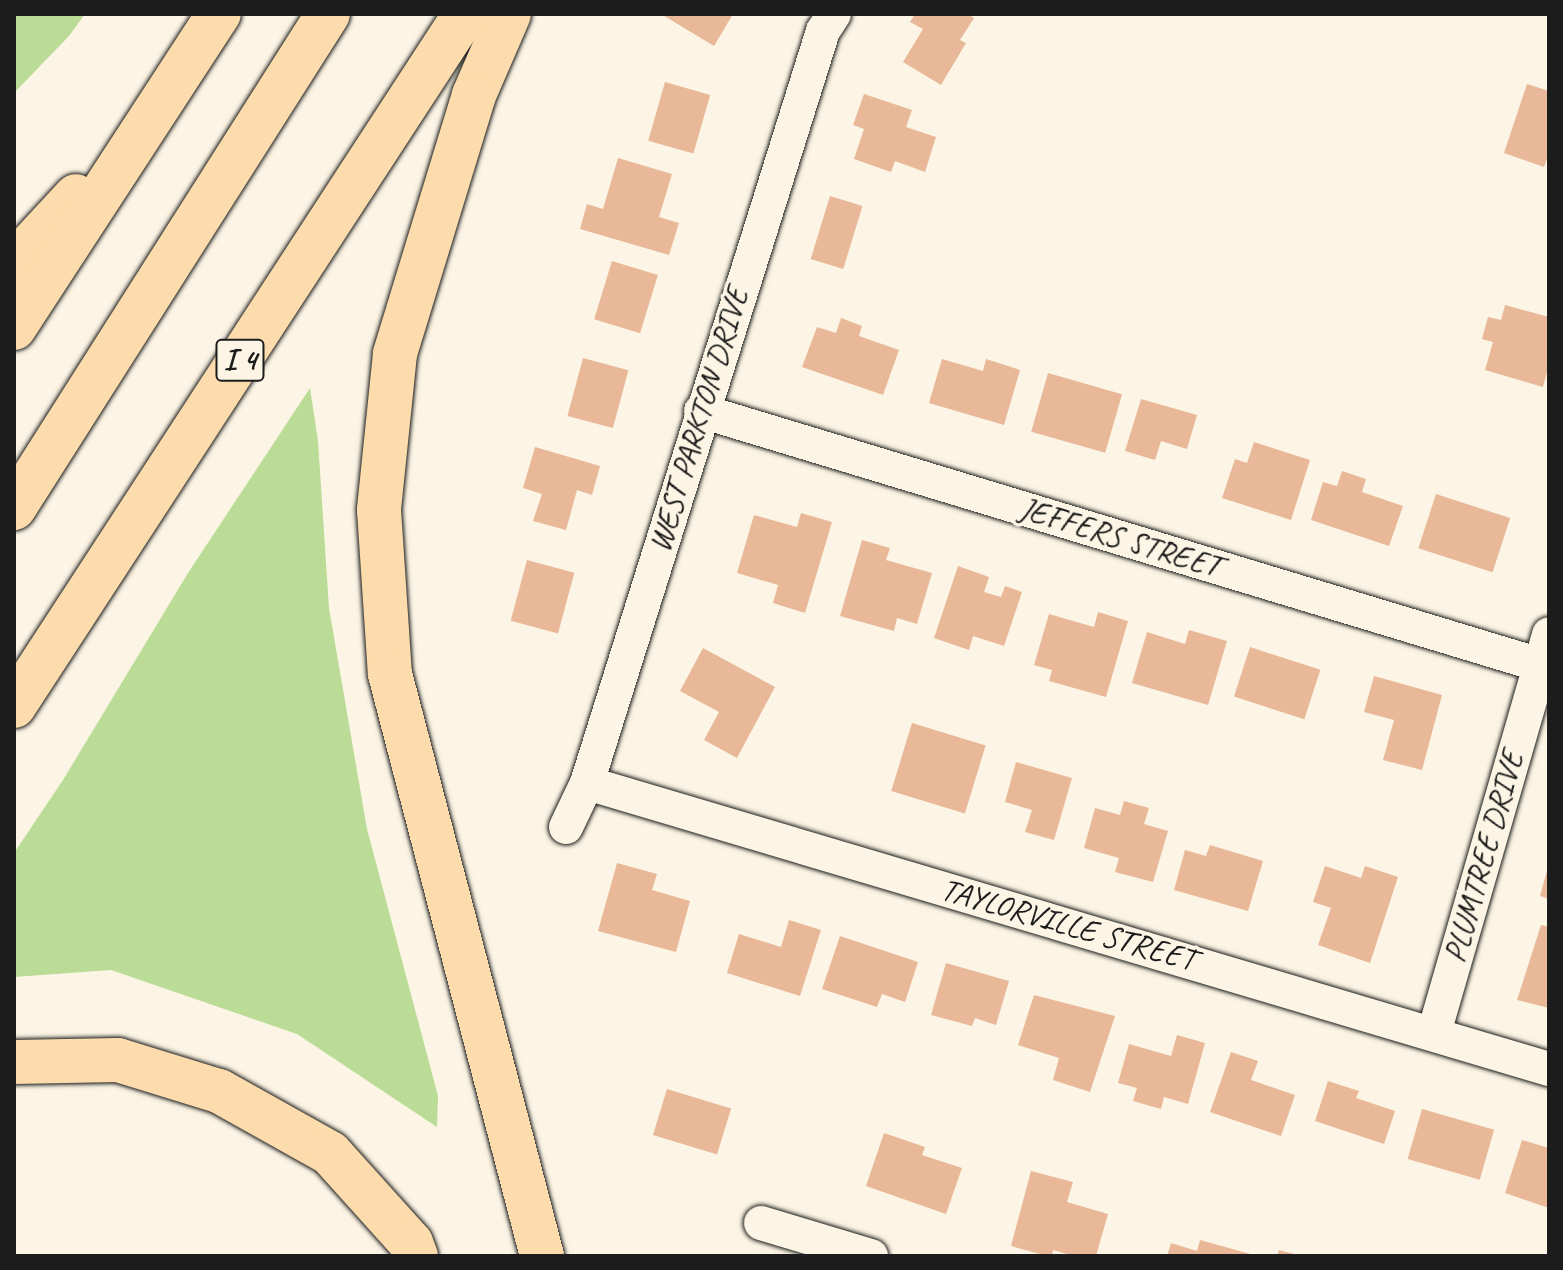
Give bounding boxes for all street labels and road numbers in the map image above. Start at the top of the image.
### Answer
street label: WEST PARKTON DRIVE [641,284,757,556]
road number: I 4 [214,334,266,386]
street label: JEFFERS STREET [1015,489,1225,587]
street label: PLUMTREE DRIVE [1436,747,1532,967]
street label: TAYLORVILLE STREET [937,870,1199,980]

